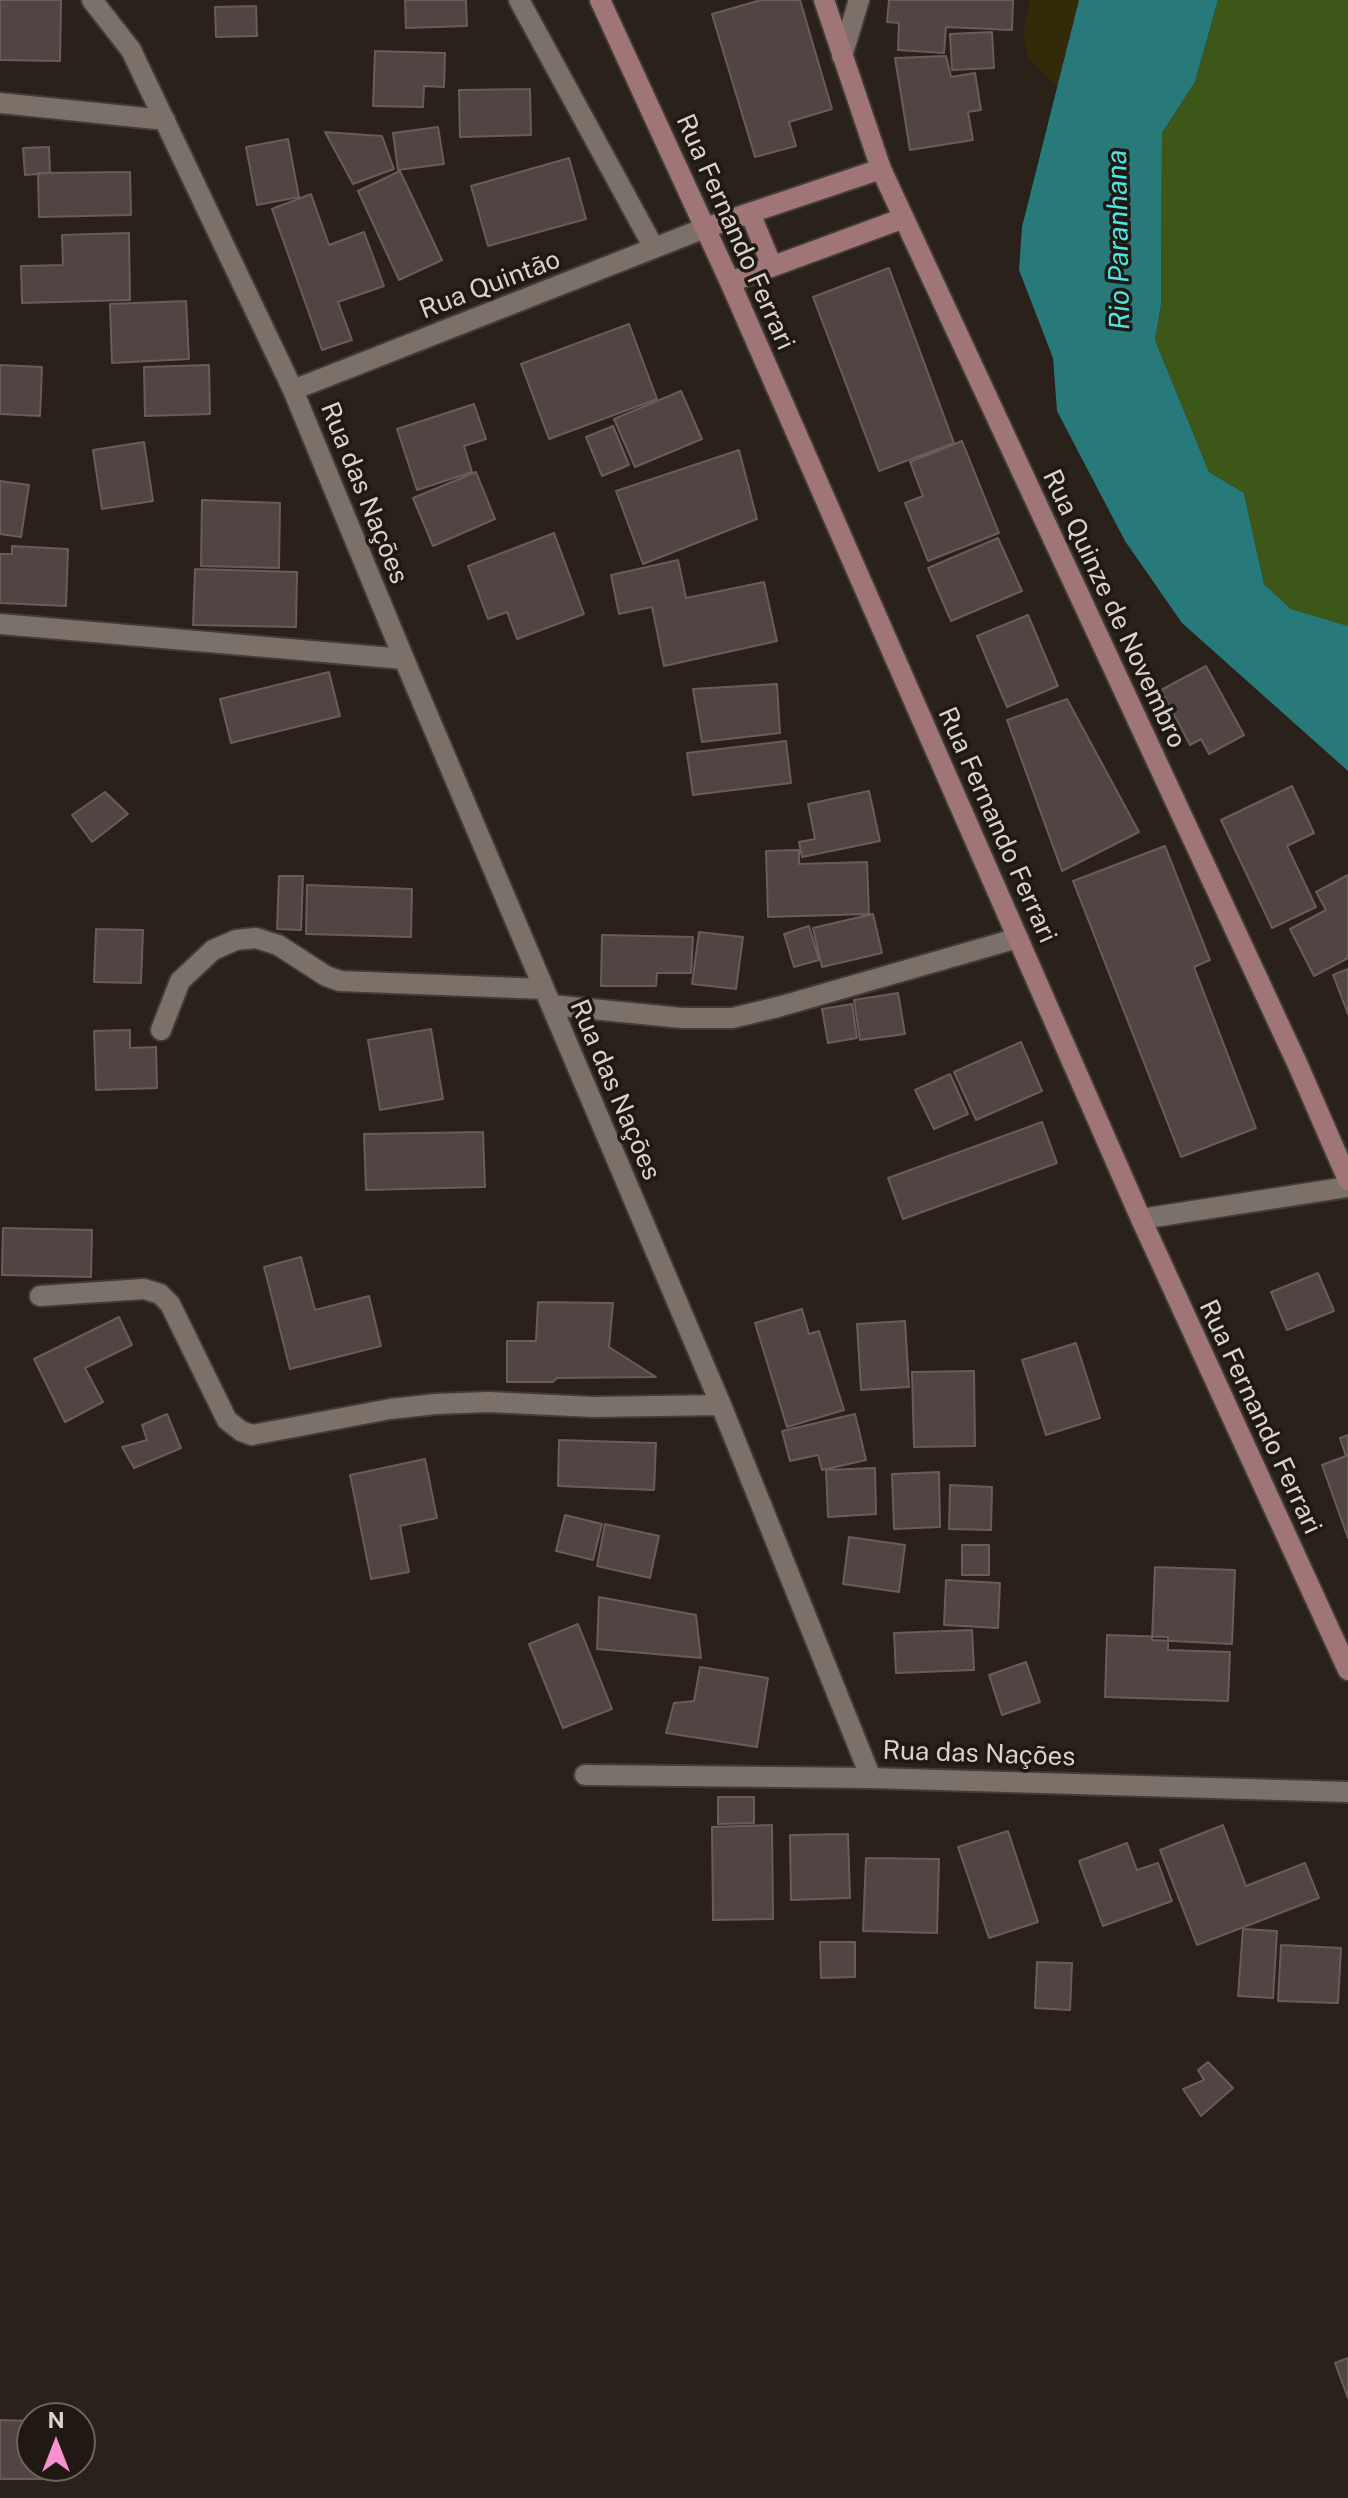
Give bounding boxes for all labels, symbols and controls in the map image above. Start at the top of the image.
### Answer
street label: Rua Fernando Ferrari [669,109,801,355]
water label: Rio Paranhana [1101,149,1137,331]
street label: Rua Quintão [415,244,565,326]
street label: Rua das Nações [313,398,415,588]
street label: Rua Quinze de Novembro [1036,465,1192,753]
street label: Rua Fernando Ferrari [931,702,1063,948]
street label: Rua das Nações [563,995,667,1185]
street label: Rua Fernando Ferrari [1192,1295,1328,1539]
street label: Rua das Nações [882,1735,1076,1773]
north arrow [16,2402,96,2482]
text: N [47,2407,65,2433]

